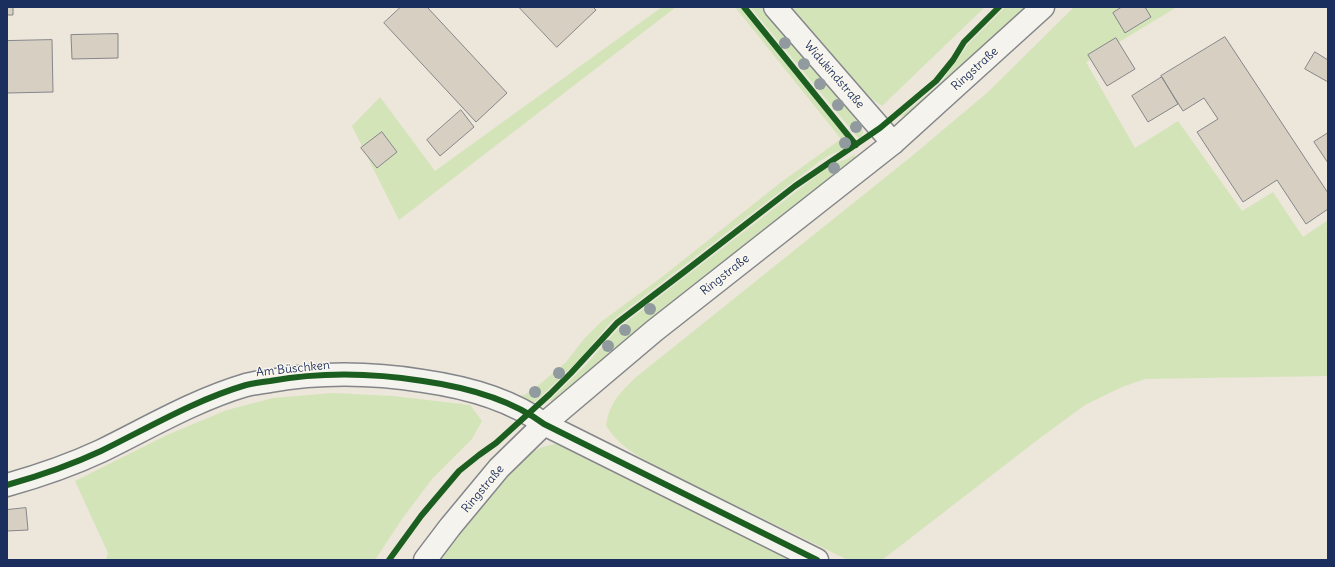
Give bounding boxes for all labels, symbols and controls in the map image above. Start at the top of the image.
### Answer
street label: Widukindstraße [801,38,867,112]
street label: Ringstraße [949,44,1001,94]
street label: Ringstraße [698,251,752,299]
street label: Am Büschken [256,358,330,380]
street label: Ringstraße [459,462,507,516]

